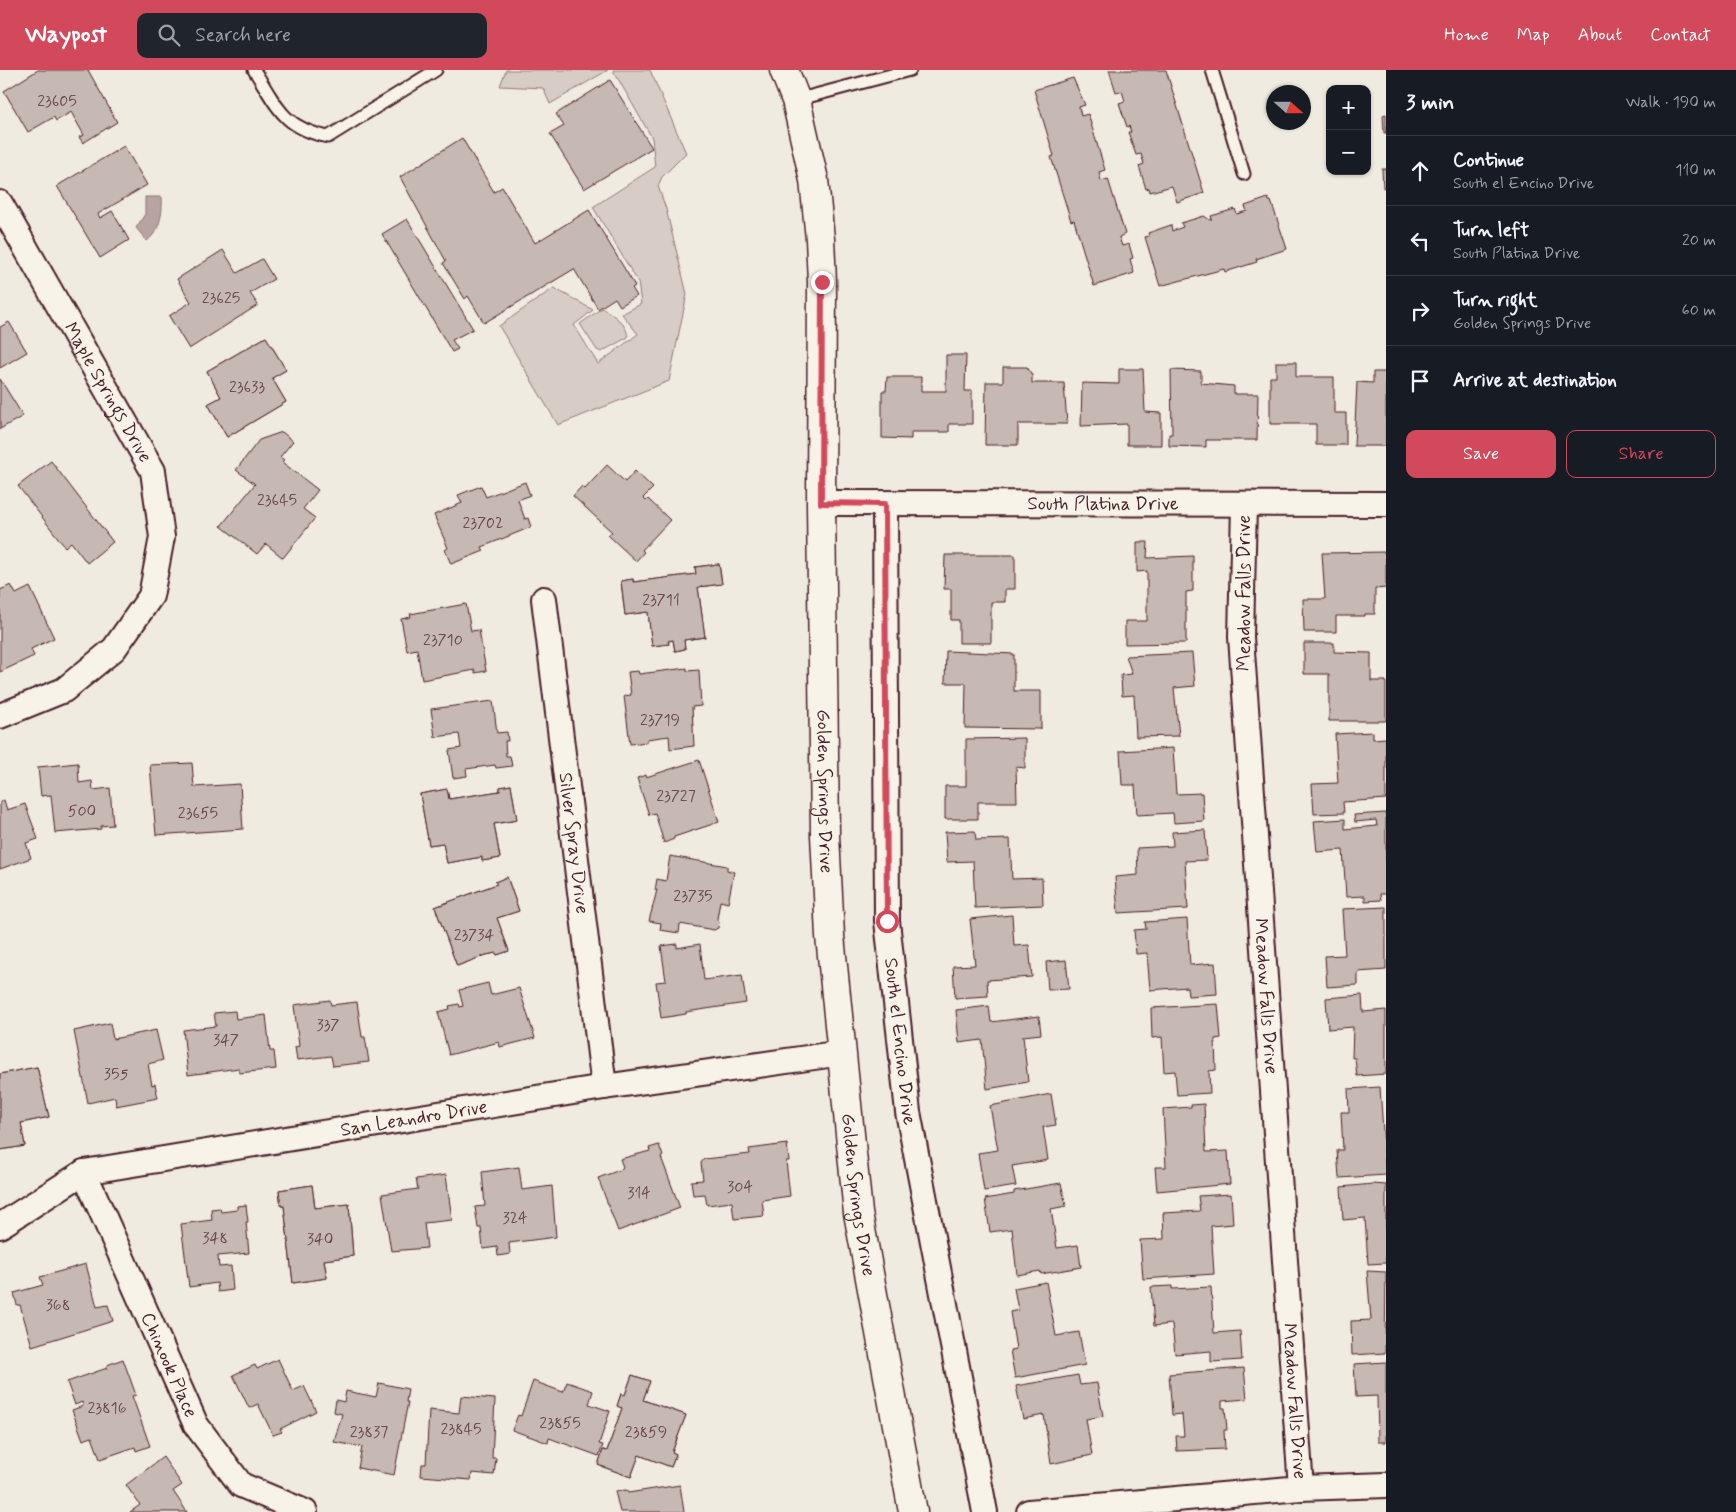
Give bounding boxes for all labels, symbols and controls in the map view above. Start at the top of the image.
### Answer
search box [137,13,487,58]
text: Waypost [25,20,107,51]
icon: search [155,21,183,49]
text: Search here [195,23,291,48]
text: Home [1444,23,1489,47]
text: Map [1517,23,1550,47]
text: About [1578,23,1622,47]
text: Contact [1650,23,1711,47]
north arrow [1266,85,1311,130]
map controls [1326,85,1371,175]
button: + [1326,85,1371,130]
text: 3 min [1406,89,1454,117]
house number: 23605 [37,91,77,112]
text: Walk · 190 m [1626,92,1716,113]
button: − [1326,130,1371,175]
text: Continue [1453,148,1524,173]
icon: ahead [1406,157,1434,185]
text: 110 m [1675,160,1716,181]
text: South el Encino Drive [1453,173,1594,194]
text: Turn left [1453,218,1529,243]
icon: left [1406,227,1434,255]
text: 20 m [1682,230,1716,251]
text: South Platina Drive [1453,243,1580,264]
route end [811,271,834,294]
house number: 23625 [202,288,240,309]
text: Turn right [1453,288,1537,313]
icon: right [1406,297,1434,325]
text: 60 m [1682,300,1716,321]
text: Golden Springs Drive [1453,313,1591,334]
street label: Maple Springs Drive [58,318,158,467]
icon: arrive [1406,367,1434,395]
text: Arrive at destination [1453,368,1617,393]
house number: 23633 [229,377,265,398]
button: Save [1406,430,1556,478]
button: Share [1566,430,1716,478]
house number: 23645 [257,490,297,511]
street label: South Platina Drive [1027,491,1179,516]
house number: 23702 [463,513,503,534]
street label: Meadow Falls Drive [1232,515,1257,671]
house number: 23711 [642,590,680,611]
house number: 23710 [423,630,463,651]
street label: Golden Springs Drive [810,709,839,874]
house number: 23719 [640,710,680,731]
street label: Silver Spray Drive [553,771,595,915]
house number: 23727 [656,786,696,807]
house number: 500 [68,801,96,822]
house number: 23655 [178,803,218,824]
house number: 23735 [673,886,713,907]
route start [876,910,899,933]
street label: Meadow Falls Drive [1248,917,1284,1075]
house number: 23734 [454,925,495,946]
street label: South el Encino Drive [879,956,923,1127]
house number: 337 [317,1015,340,1036]
house number: 347 [213,1030,239,1051]
house number: 355 [104,1064,128,1085]
street label: San Leandro Drive [338,1094,489,1142]
street label: Golden Springs Drive [835,1112,882,1278]
house number: 304 [727,1177,753,1198]
house number: 314 [627,1183,651,1204]
house number: 324 [502,1208,528,1229]
house number: 348 [202,1228,228,1249]
house number: 340 [307,1229,333,1250]
house number: 368 [46,1295,70,1316]
street label: Chinook Place [135,1308,204,1422]
street label: Meadow Falls Drive [1277,1322,1313,1480]
house number: 23816 [87,1398,127,1419]
house number: 23855 [539,1413,581,1434]
house number: 23845 [440,1419,482,1440]
house number: 23837 [350,1422,388,1443]
house number: 23859 [625,1422,667,1443]

